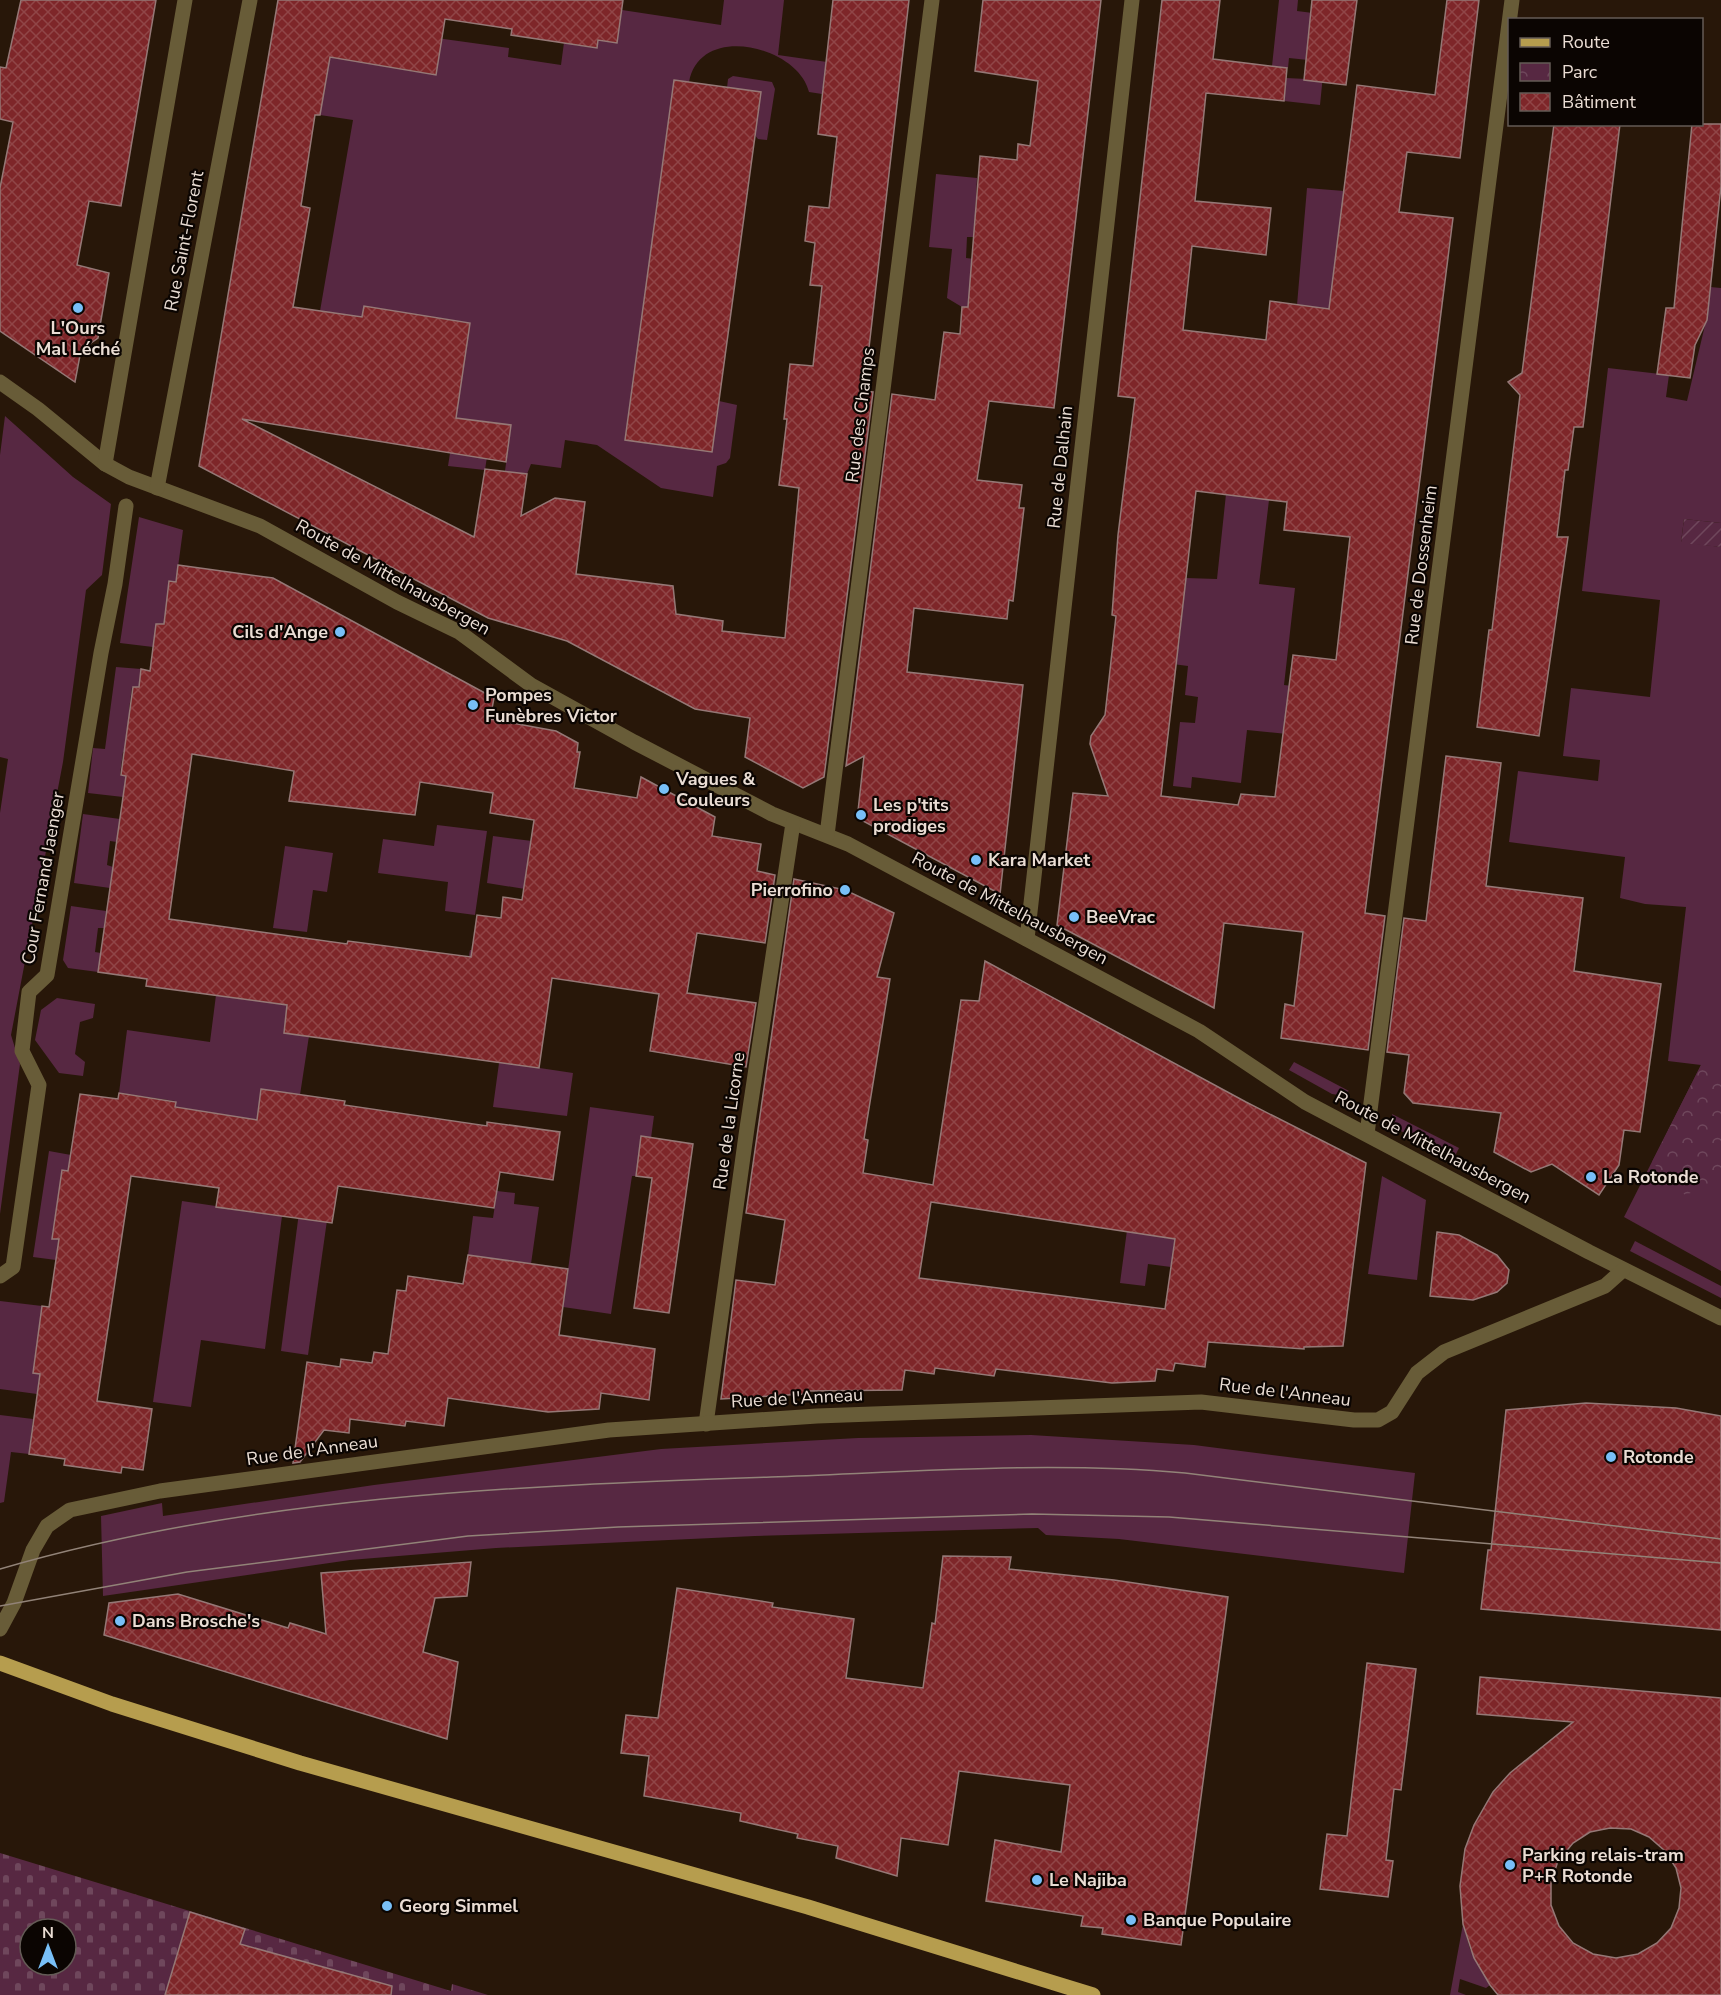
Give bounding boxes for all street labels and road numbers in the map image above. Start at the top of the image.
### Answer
street label: Rue Saint-Florent [159,168,210,313]
street label: Rue des Champs [840,346,880,484]
street label: Rue de Dalhain [1042,404,1078,530]
street label: Rue de Dossenheim [1399,484,1443,646]
street label: Route de Mittelhausbergen [291,513,495,641]
street label: Cour Fernand Jaenger [16,789,70,966]
street label: Route de Mittelhausbergen [908,846,1112,970]
street label: Rue de la Licorne [707,1051,751,1191]
street label: Route de Mittelhausbergen [1331,1085,1535,1209]
street label: Rue de l'Anneau [1218,1372,1352,1412]
street label: Rue de l'Anneau [730,1383,864,1413]
street label: Rue de l'Anneau [245,1429,379,1471]

